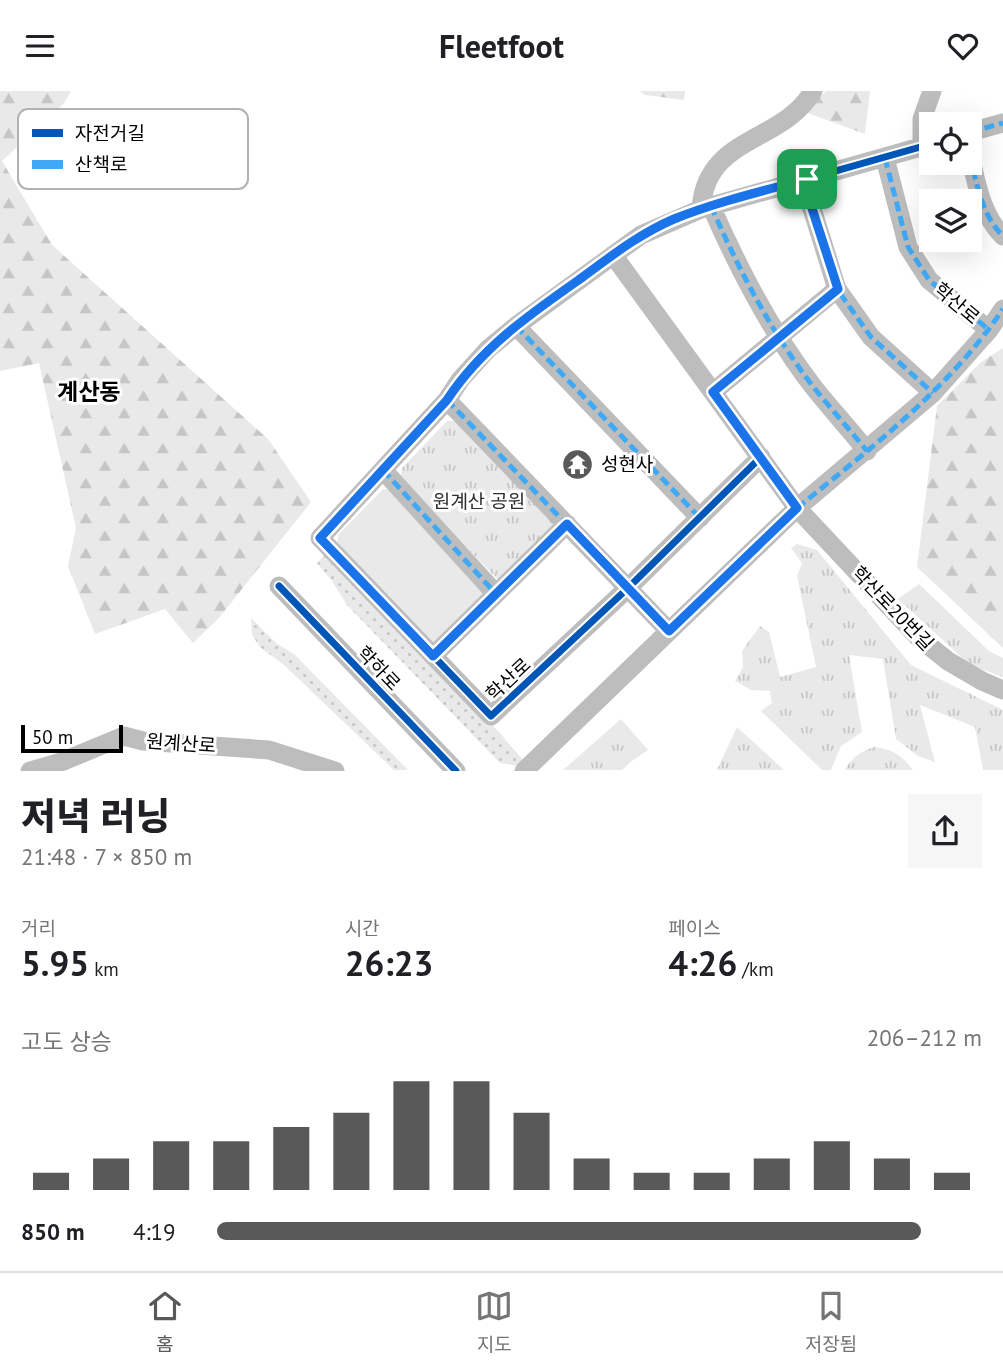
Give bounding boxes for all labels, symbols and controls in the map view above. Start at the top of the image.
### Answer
text: Fleetfoot [439,25,564,67]
icon: menu [21,27,59,65]
icon: heart [944,27,982,65]
legend [18,109,248,189]
map controls [919,112,982,252]
button: locate [919,112,982,175]
text: 자전거길 [75,121,145,145]
pin [777,149,837,209]
text: 산책로 [75,152,127,176]
icon: arrive [788,160,826,198]
button: layers [919,189,982,252]
street label: 학산로 [929,277,985,329]
district label: 계산동 [57,377,121,406]
temple icon: 성현사 [561,447,595,481]
place label: 성현사 [601,452,653,476]
park label: 원계산 공원 [433,489,525,513]
street label: 학산로20번길 [847,561,939,655]
street label: 학하로 [352,641,406,695]
street label: 학산로 [481,652,535,706]
scale bar [21,722,122,753]
text: 50 m [32,725,73,749]
street label: 원계산로 [145,729,217,757]
text: 저녁 러닝 [21,791,170,840]
button: share [908,794,982,868]
text: 21:48 · 7 × 850 m [21,842,192,871]
text: 거리 [21,916,56,940]
text: 시간 [345,916,380,940]
text: 페이스 [668,916,721,940]
text: 5.95 [21,940,89,986]
text: 26:23 [345,940,433,986]
text: 4:26 [668,940,737,986]
text: km [89,957,119,981]
text: /km [737,957,774,981]
text: 206–212 m [867,1023,982,1052]
text: 고도 상승 [21,1027,112,1056]
text: 850 m [21,1217,84,1246]
text: 4:19 [133,1217,176,1246]
tab: 홈 [146,1287,184,1356]
tab: 지도 [475,1287,513,1356]
tab: 저장됨 [805,1287,857,1356]

